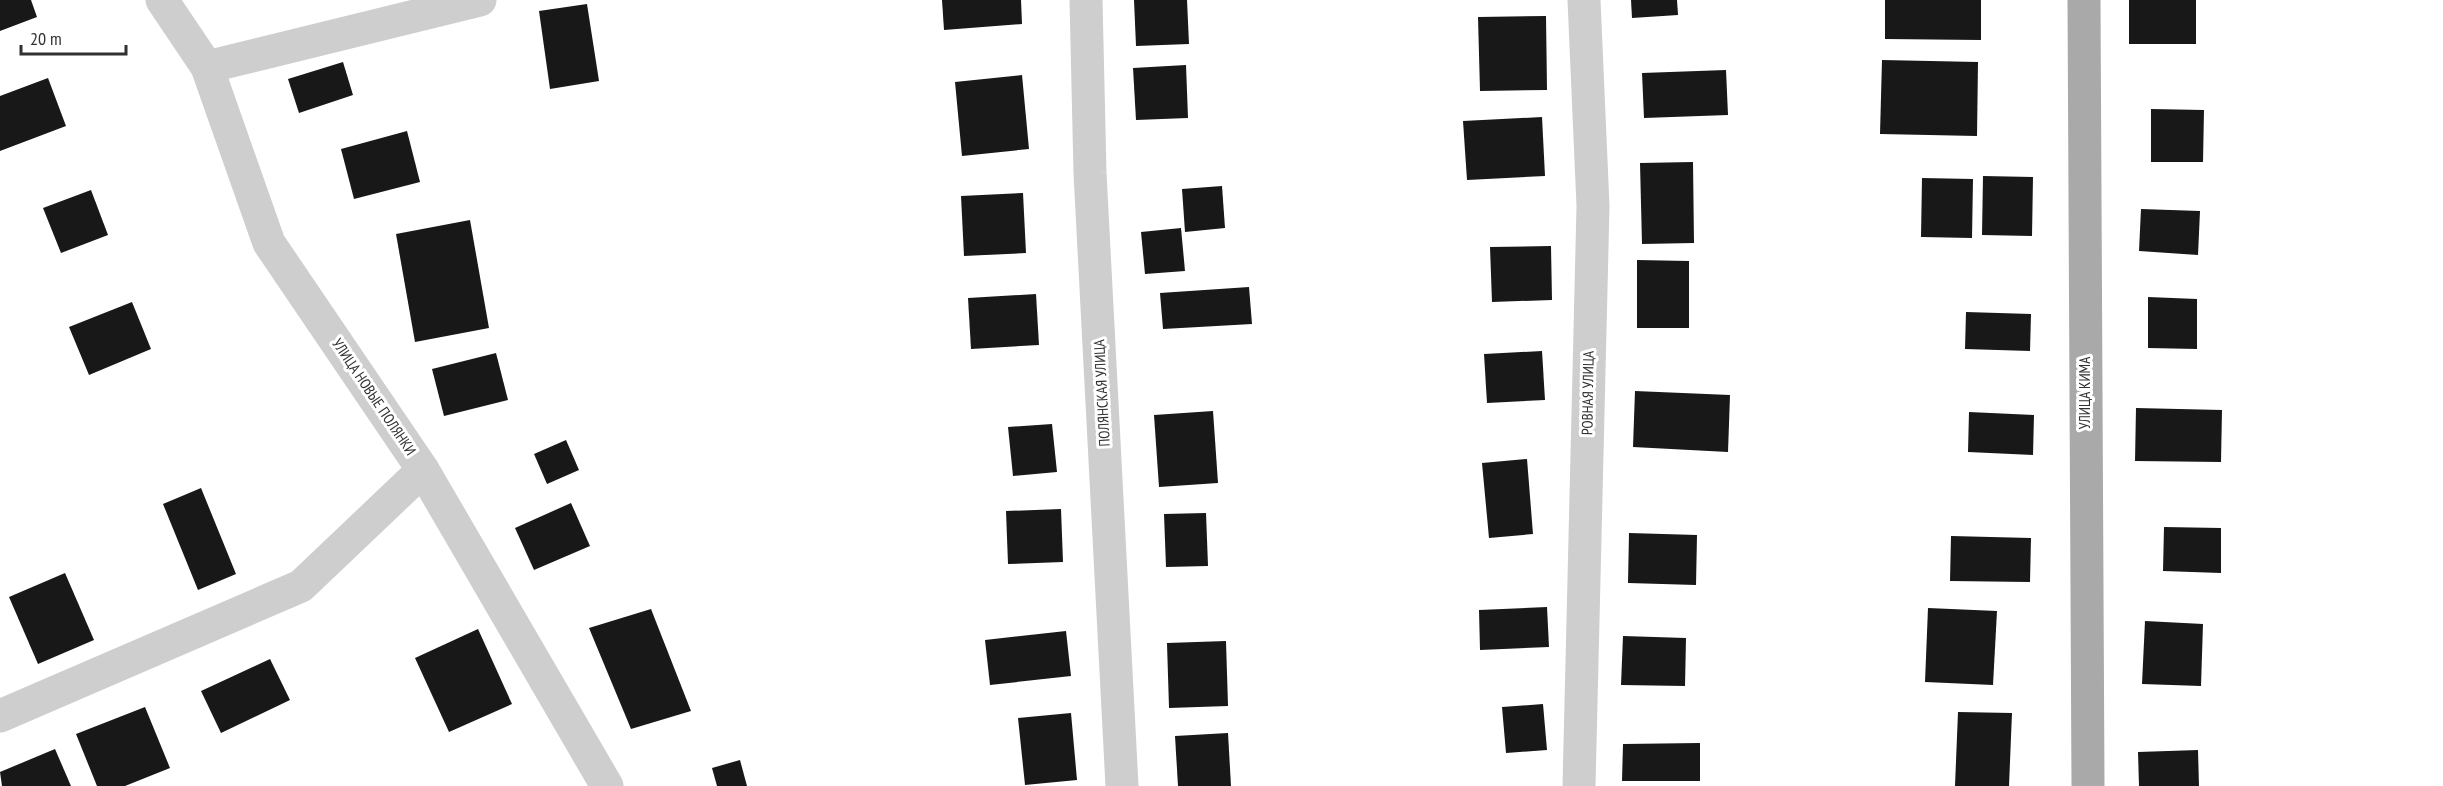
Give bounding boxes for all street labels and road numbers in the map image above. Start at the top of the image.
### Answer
street label: УЛИЦА НОВЫЕ ПОЛЯНКИ [328,335,421,459]
street label: ПОЛЯНСКАЯ УЛИЦА [1089,338,1114,447]
street label: РОВНАЯ УЛИЦА [1577,350,1598,435]
street label: УЛИЦА КИМА [2075,356,2094,429]

